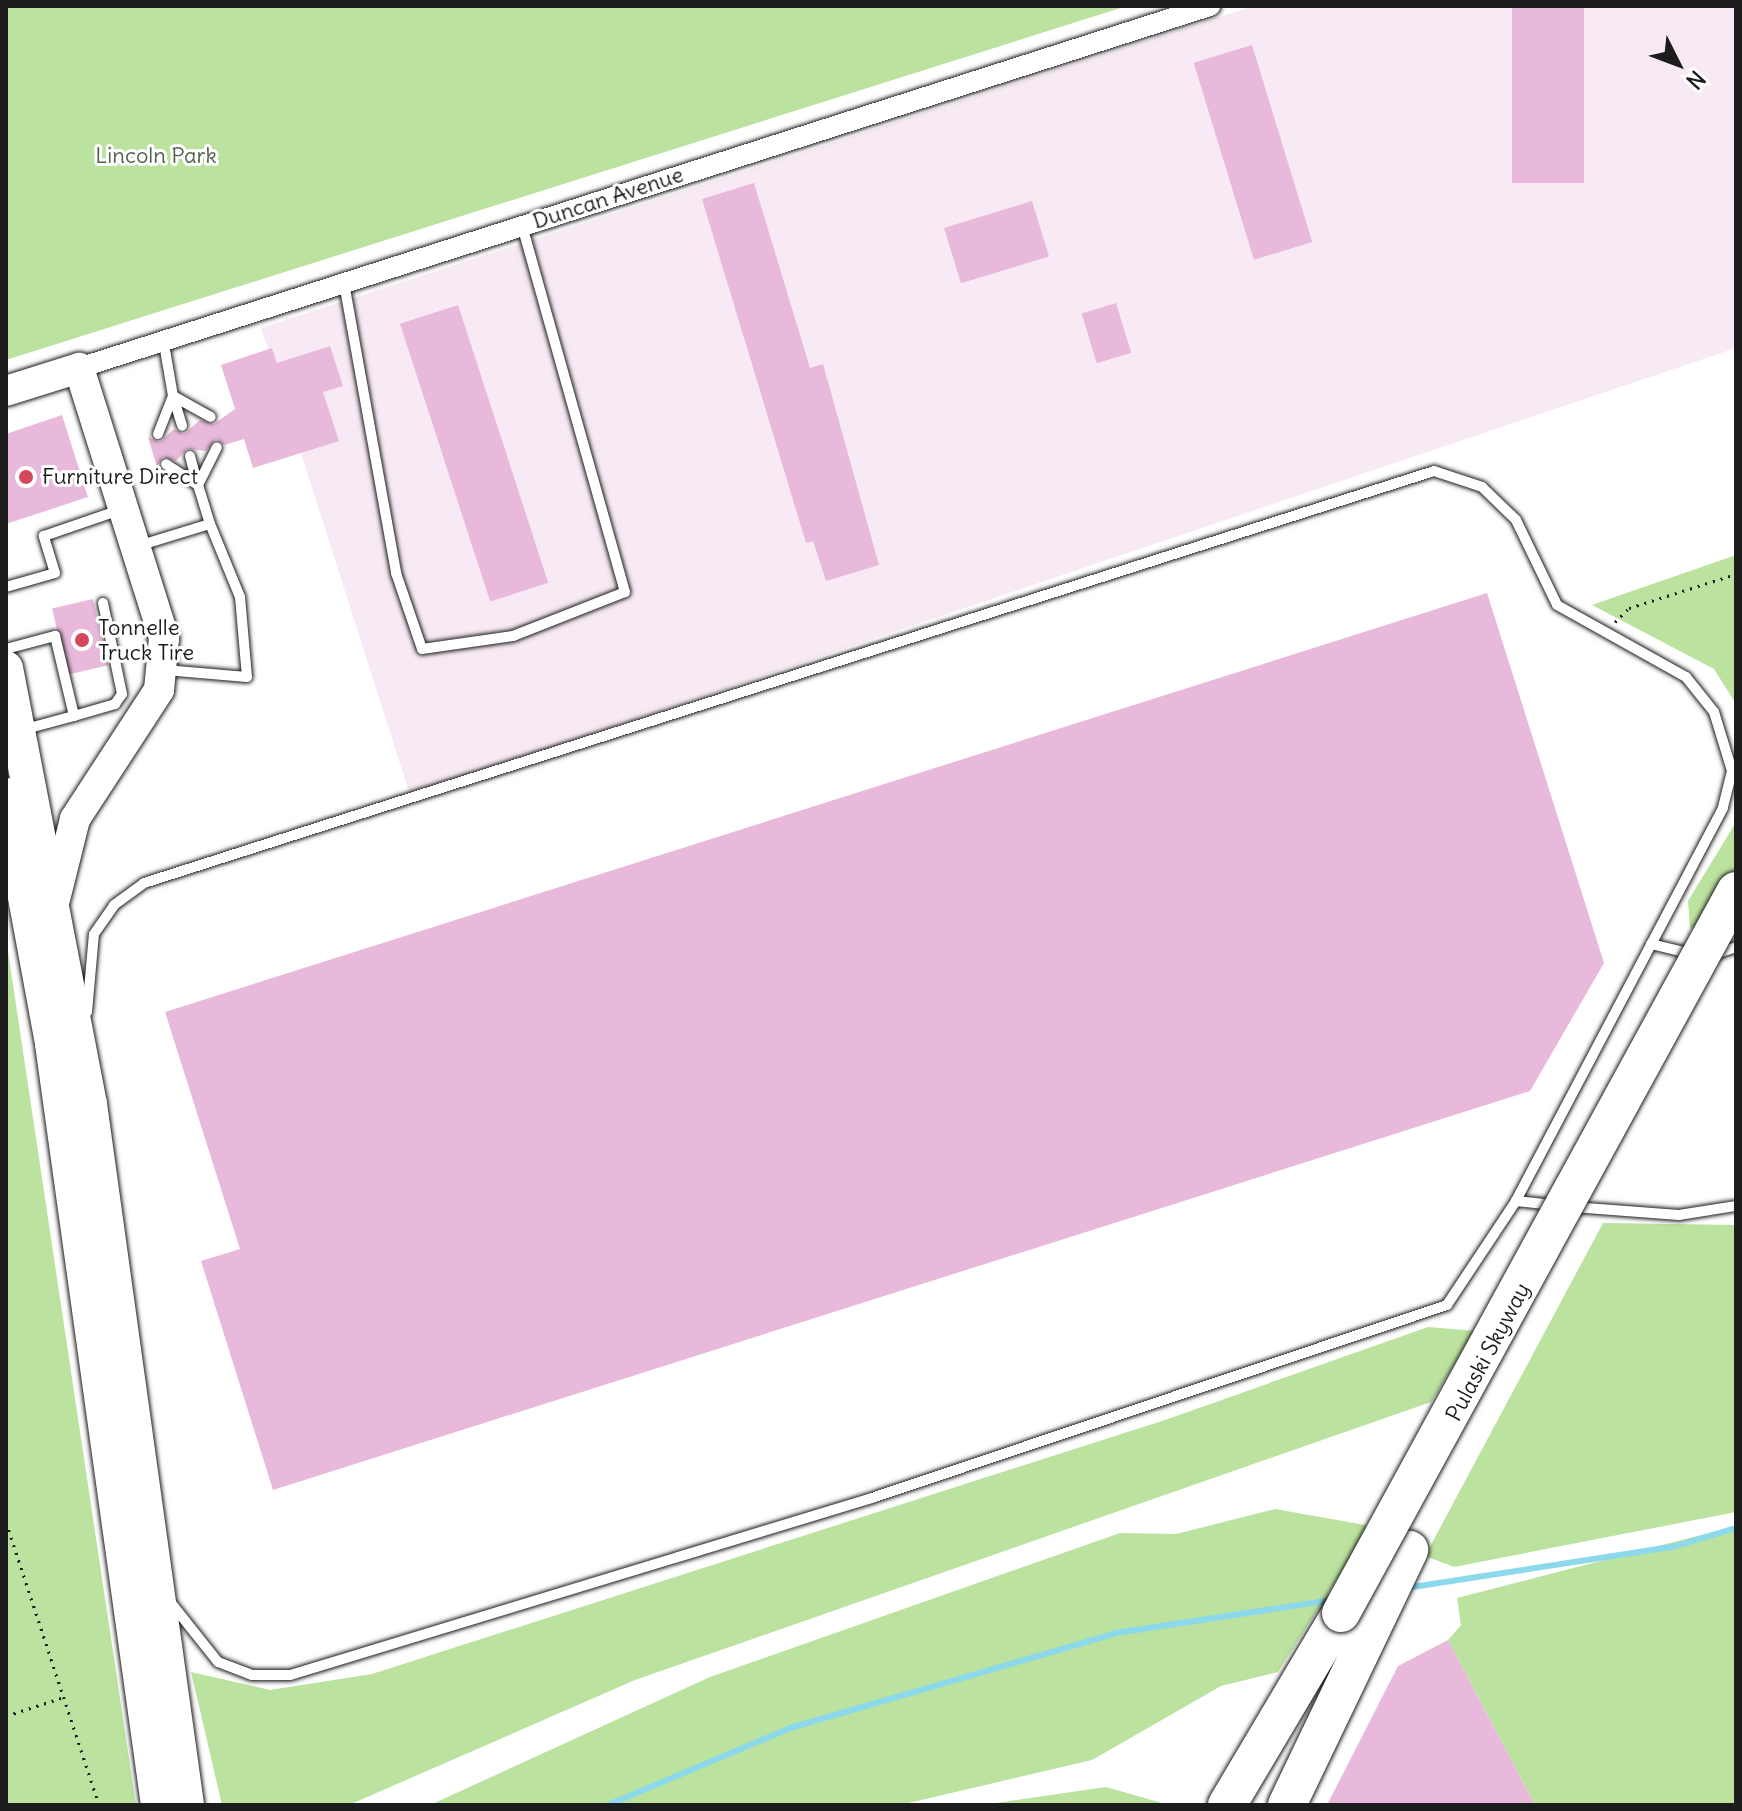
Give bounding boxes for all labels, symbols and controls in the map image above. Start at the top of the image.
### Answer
north arrow [1638,24,1718,104]
text: N [1680,65,1711,95]
park label: Lincoln Park [95,143,217,169]
street label: Duncan Avenue [530,161,686,235]
place label: Furniture Direct [42,464,198,490]
marker: Furniture Direct [17,468,35,486]
place label: Tonnelle Truck Tire [98,614,194,666]
marker: Tonnelle Truck Tire [73,631,91,649]
street label: Pulaski Skyway [1440,1278,1536,1426]

